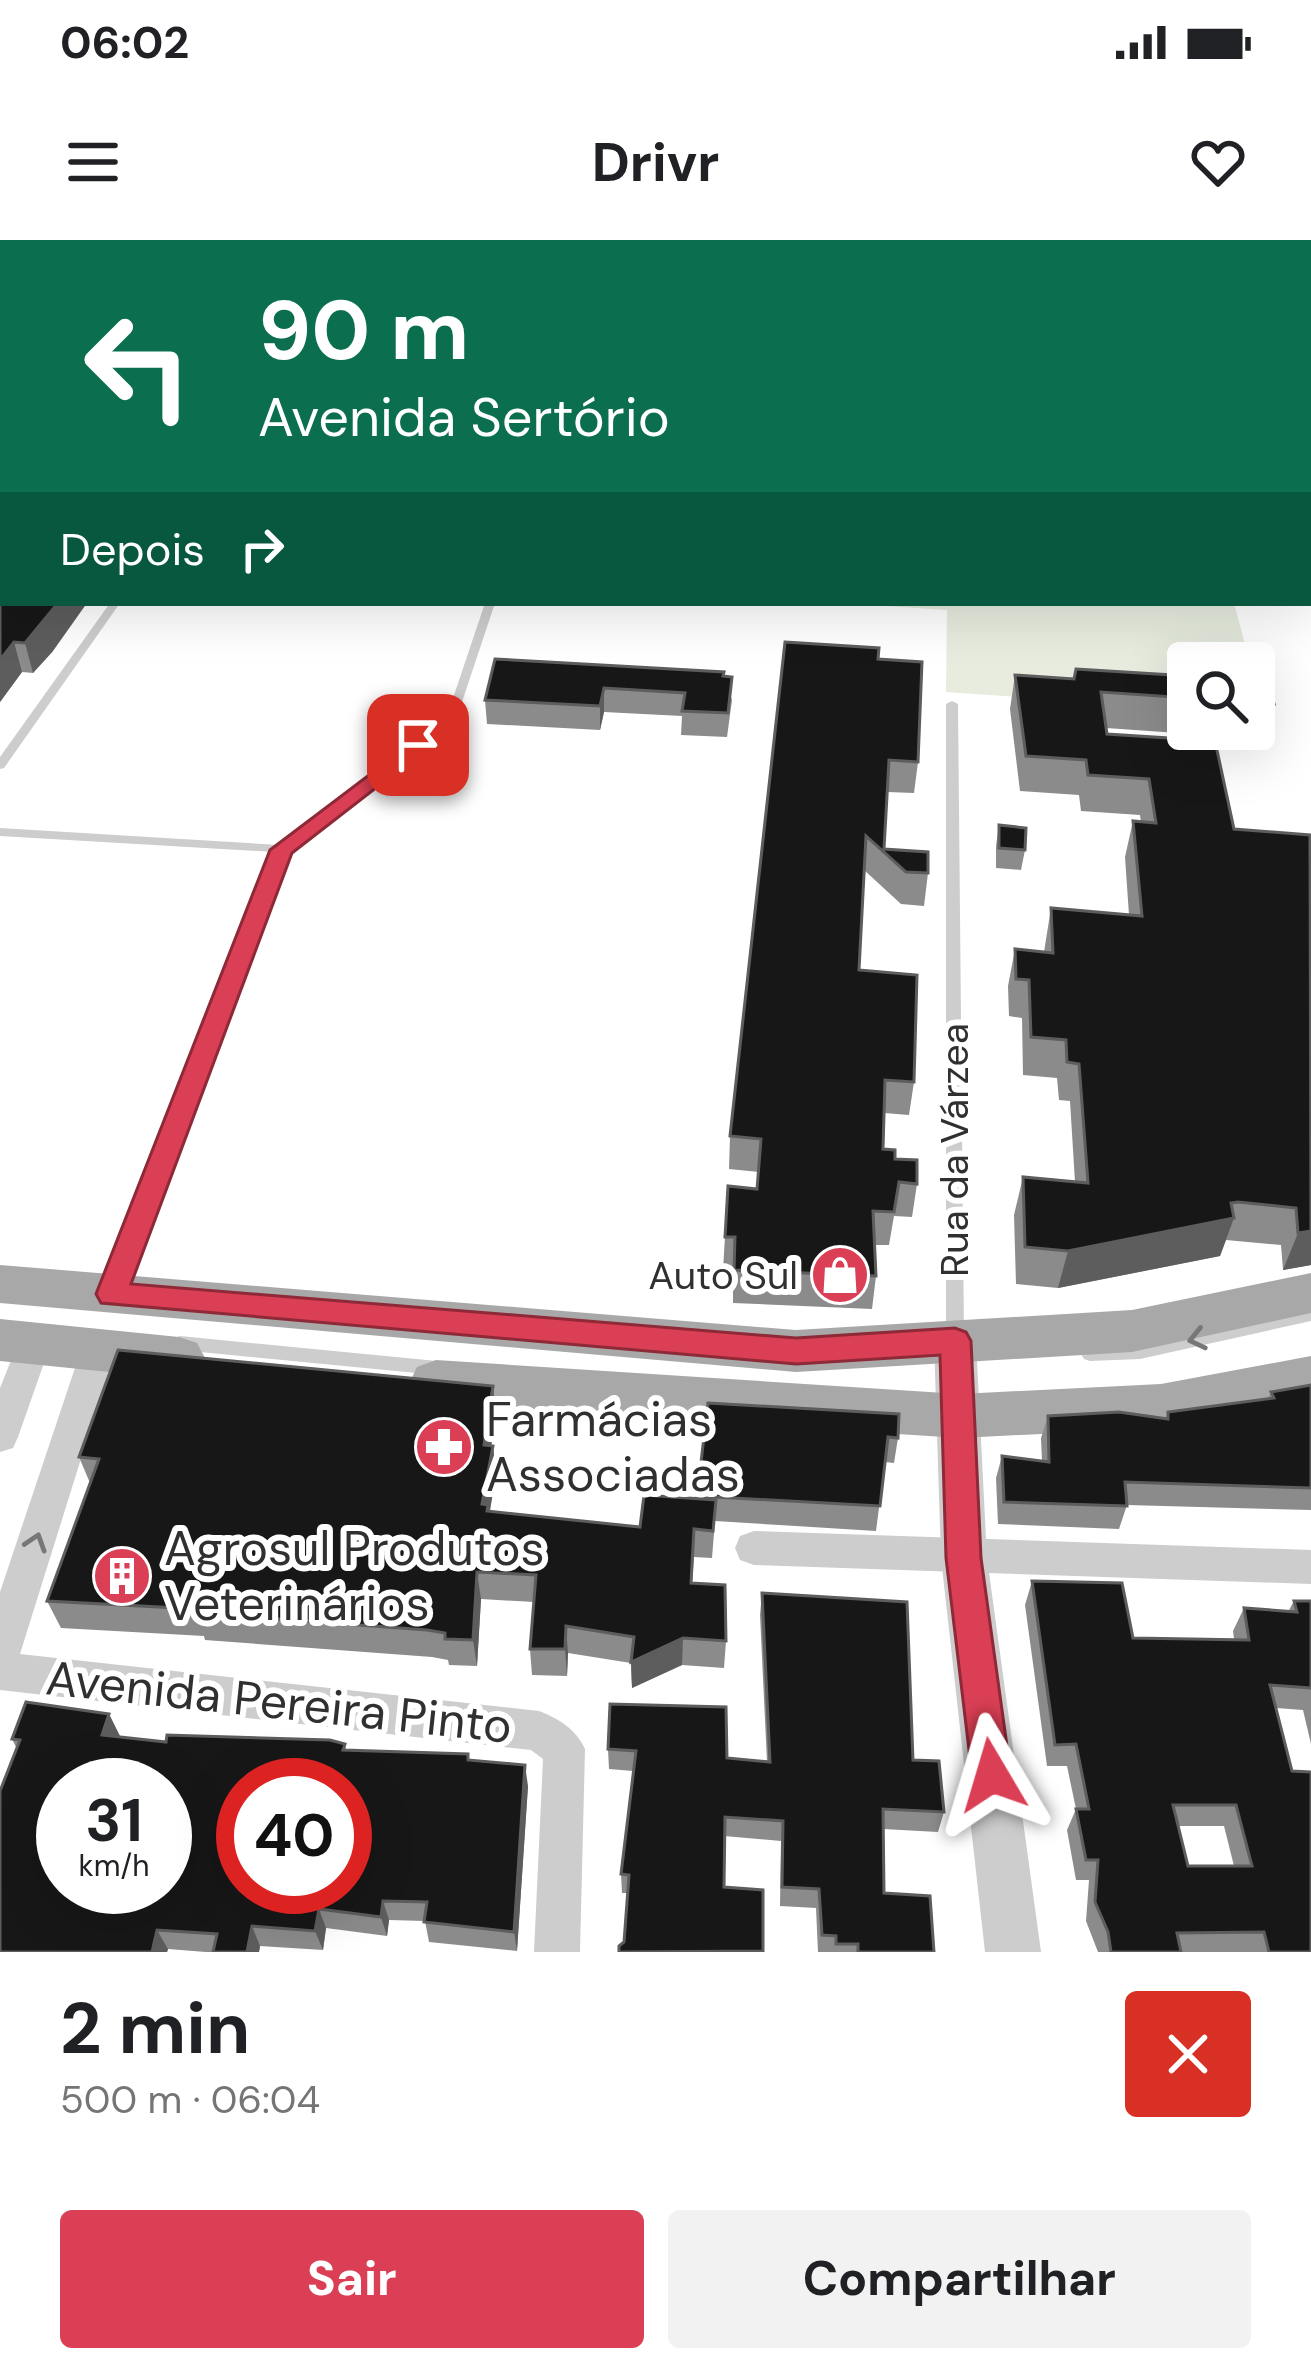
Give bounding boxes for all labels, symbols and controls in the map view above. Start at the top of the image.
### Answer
text: 06:02 [60,13,189,72]
text: Drivr [592,127,719,198]
icon: menu [60,129,126,195]
icon: heart [1185,129,1251,195]
text: 90 m [258,276,469,385]
icon: left [60,288,216,444]
text: Avenida Sertório [258,382,670,453]
icon: right [229,516,295,582]
text: Depois [60,520,205,579]
map controls [1167,642,1275,750]
button: search [1167,642,1275,750]
pin [367,694,469,796]
icon: arrive [385,712,451,778]
street label: Rua da Várzea [929,1023,980,1277]
shop icon: Auto Sul [809,1244,871,1306]
place label: Auto Sul [648,1250,798,1301]
one-way arrow [1187,1325,1207,1350]
place label: Farmácias Associadas [486,1388,740,1506]
pharmacy icon: Farmácias Associadas [413,1416,475,1478]
place label: Agrosul Produtos Veterinários [164,1517,545,1635]
one-way arrow [21,1532,46,1553]
building icon: Agrosul Produtos Veterinários [91,1545,153,1607]
street label: Avenida Pereira Pinto [43,1646,515,1758]
position arrow [929,1712,1055,1838]
speed limit sign: 40 [216,1758,372,1914]
text: 31 [85,1781,143,1860]
text: km/h [79,1846,149,1885]
text: 2 min [60,1982,250,2075]
button: close [1125,1991,1251,2117]
text: 500 m · 06:04 [60,2074,320,2125]
button: Sair [60,2210,644,2348]
button: Compartilhar [668,2210,1251,2348]

